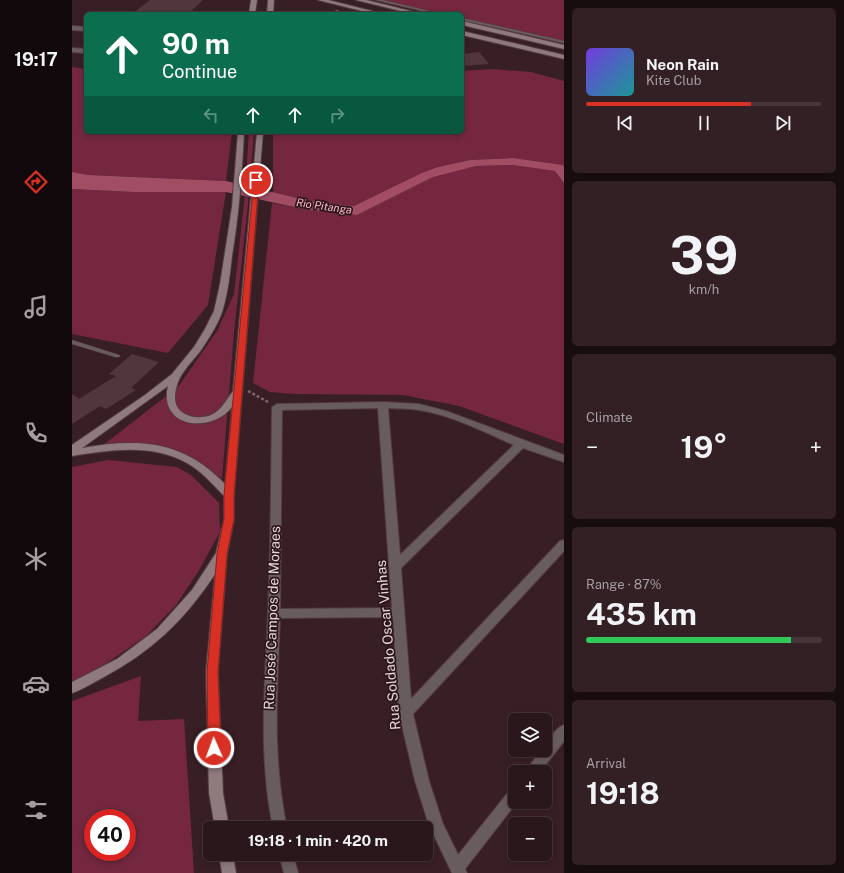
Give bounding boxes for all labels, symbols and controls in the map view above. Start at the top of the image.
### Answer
text: 90 m [162,27,230,60]
icon: ahead [96,28,148,80]
text: 19:17 [14,49,58,70]
text: Neon Rain [646,56,719,73]
text: Continue [162,61,237,82]
text: Kite Club [646,73,701,88]
icon: left [200,104,222,126]
icon: ahead [242,104,264,126]
icon: ahead [284,104,306,126]
icon: right [326,104,348,126]
icon: previous [614,112,636,134]
icon: pause [693,112,715,134]
icon: next [772,112,794,134]
pin [239,163,273,197]
icon: directions [22,168,50,196]
icon: arrive [245,169,267,191]
water label: Rio Pitanga [295,196,353,216]
text: 39 [670,225,738,286]
text: km/h [689,282,719,297]
icon: music [22,293,50,321]
text: Climate [586,410,633,425]
icon: phone [22,419,50,447]
text: 19° [681,429,727,465]
text: − [586,434,598,460]
text: + [810,434,822,460]
street label: Rua José Campos de Moraes [261,526,283,710]
icon: climate [22,545,50,573]
street label: Rua Soldado Oscar Vinhas [373,559,403,731]
text: Range · 87% [586,577,661,592]
text: 435 km [586,596,697,632]
icon: car [22,670,50,698]
map controls [508,713,552,861]
button: layers [508,713,552,757]
position arrow [193,727,235,769]
text: Arrival [586,756,626,771]
button: + [508,765,552,809]
text: 19:18 [586,775,660,811]
icon: filters [22,796,50,824]
speed limit sign: 40 [84,809,136,861]
button: − [508,817,552,861]
text: 19:18 · 1 min · 420 m [248,832,388,849]

